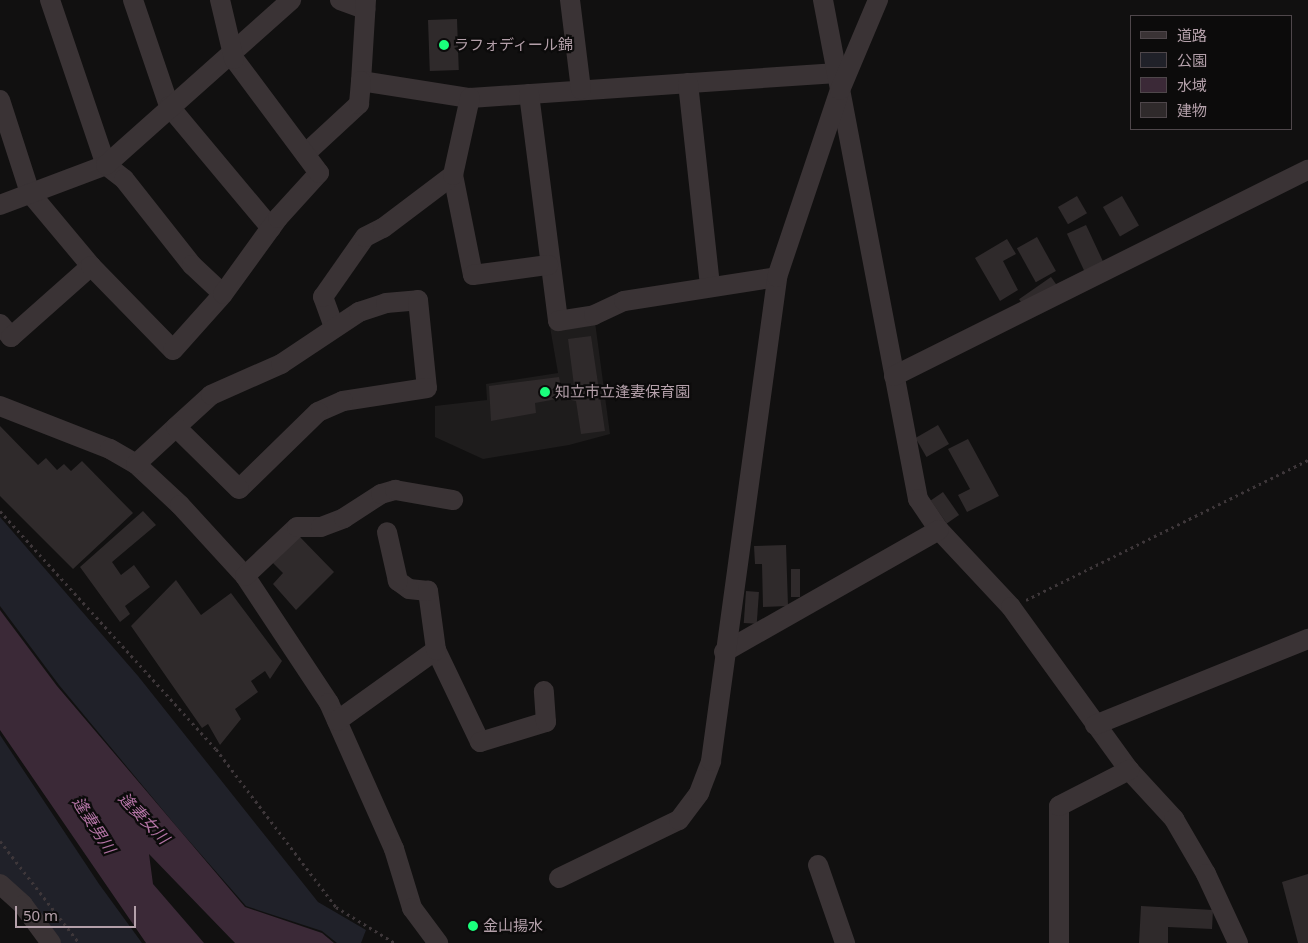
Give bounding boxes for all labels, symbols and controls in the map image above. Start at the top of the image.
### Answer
legend [1130,15,1293,130]
text: 道路 [1177,25,1207,45]
place label: ラフォディール錦 [454,36,574,54]
marker: ラフォディール錦 [438,39,450,51]
text: 公園 [1177,50,1207,70]
text: 水域 [1177,75,1207,95]
text: 建物 [1177,100,1207,120]
place label: 知立市立逢妻保育園 [555,383,690,401]
marker: 知立市立逢妻保育園 [539,386,551,398]
water label: 逢妻女川 [115,788,173,848]
water label: 逢妻男川 [69,793,119,857]
scale bar [18,896,139,928]
text: 50 m [23,905,58,925]
place label: 金山揚水 [483,917,543,935]
marker: 金山揚水 [467,920,479,932]

